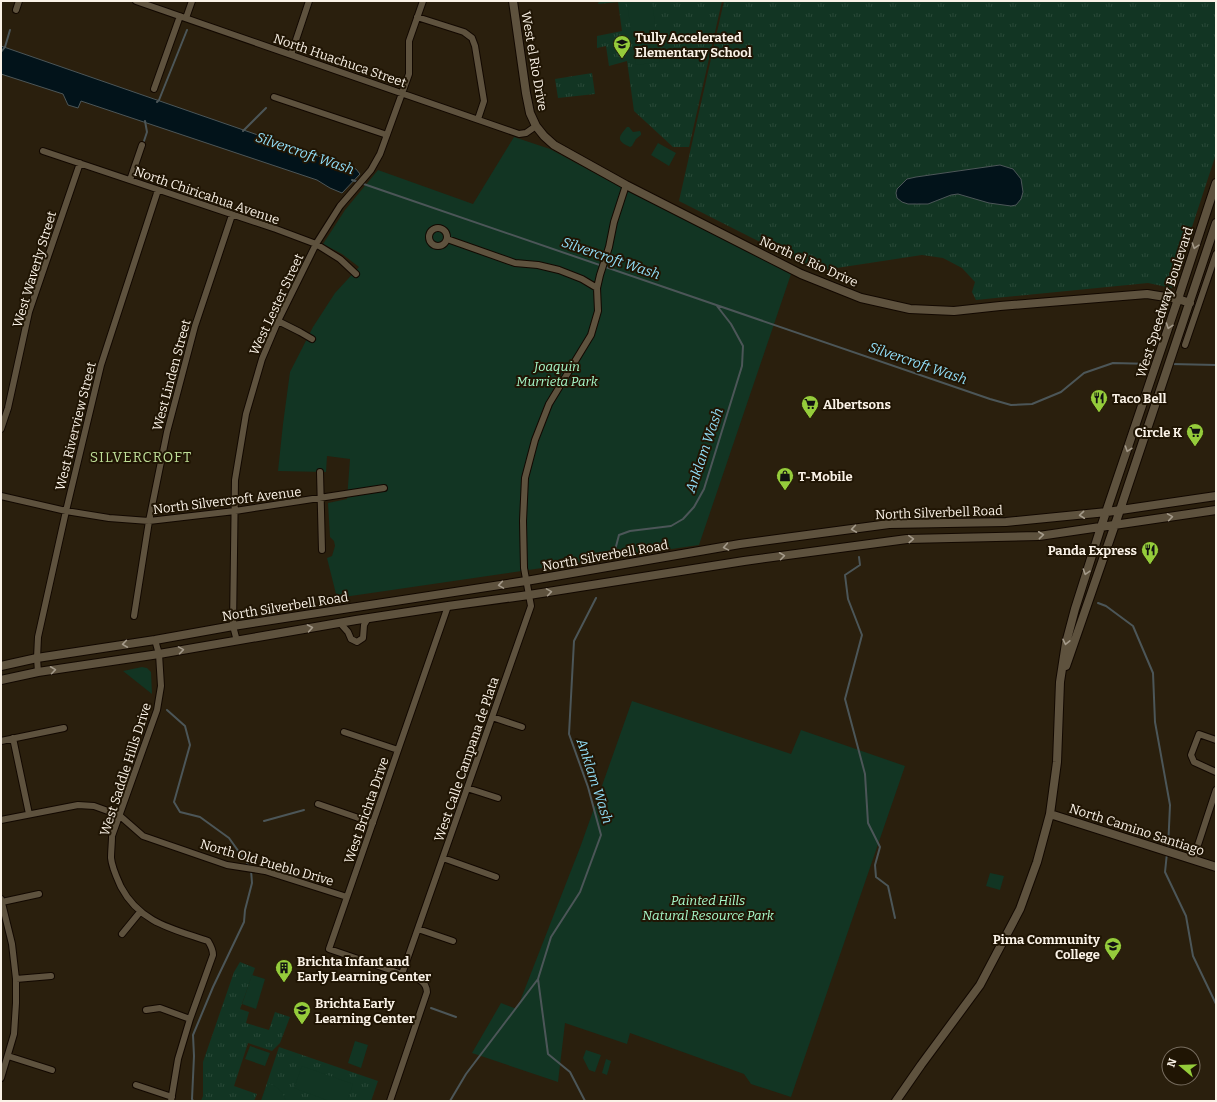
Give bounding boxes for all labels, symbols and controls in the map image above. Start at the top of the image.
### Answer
street label: West el Rio Drive [518,10,551,112]
place label: Tully Accelerated Elementary School [635,30,752,60]
street label: North Huachuca Street [271,31,409,90]
school or university icon: Tully Accelerated Elementary School [612,34,632,59]
water label: Silvercroft Wash [253,129,356,178]
street label: North Chiricahua Avenue [132,163,282,227]
street label: West Waverly Street [10,209,59,329]
street label: West Speedway Boulevard [1133,225,1196,379]
street label: North el Rio Drive [757,233,860,290]
water label: Silvercroft Wash [559,234,662,283]
one-way arrow [1192,243,1200,250]
street label: West Lester Street [246,251,307,357]
street label: West Linden Street [149,318,194,432]
one-way arrow [1166,322,1174,329]
water label: Silvercroft Wash [866,339,969,388]
park label: Joaquin Murrieta Park [516,359,599,389]
street label: West Riverview Street [52,360,99,492]
restaurant icon: Taco Bell [1089,388,1109,413]
place label: Taco Bell [1112,391,1167,406]
supermarket icon: Albertsons [800,394,820,419]
place label: Albertsons [823,397,891,412]
water label: Anklam Wash [682,406,727,496]
supermarket icon: Circle K [1185,422,1205,447]
place label: Circle K [1135,425,1183,440]
one-way arrow [1124,446,1133,453]
district label: SILVERCROFT [90,449,192,466]
shop icon: T-Mobile [775,466,795,491]
place label: T-Mobile [798,469,853,484]
street label: North Silvercroft Avenue [152,484,302,517]
street label: North Silverbell Road [875,503,1003,522]
one-way arrow [1079,510,1085,519]
one-way arrow [1167,513,1173,522]
one-way arrow [851,524,857,533]
one-way arrow [1038,531,1044,540]
one-way arrow [908,535,914,543]
street label: North Silverbell Road [541,537,670,574]
restaurant icon: Panda Express [1140,540,1160,565]
one-way arrow [722,542,729,550]
place label: Panda Express [1048,543,1137,558]
one-way arrow [779,552,785,561]
one-way arrow [1082,569,1091,576]
one-way arrow [498,580,504,589]
one-way arrow [546,588,552,597]
street label: North Silverbell Road [221,589,350,624]
one-way arrow [306,625,313,633]
one-way arrow [1063,638,1071,645]
one-way arrow [122,639,128,648]
one-way arrow [178,646,184,655]
one-way arrow [50,666,56,675]
street label: West Calle Campana de Plata [431,675,502,843]
street label: West Saddle Hills Drive [97,701,154,838]
water label: Anklam Wash [572,736,616,826]
street label: West Brichta Drive [341,755,392,865]
street label: North Camino Santiago [1067,801,1206,858]
street label: North Old Pueblo Drive [198,836,335,889]
park label: Painted Hills Natural Resource Park [642,893,775,923]
place label: Pima Community College [993,932,1101,962]
school or university icon: Pima Community College [1103,936,1123,961]
place label: Brichta Infant and Early Learning Center [297,954,431,984]
building icon: Brichta Infant and Early Learning Center [274,958,294,983]
place label: Brichta Early Learning Center [315,996,415,1026]
school or university icon: Brichta Early Learning Center [292,1000,312,1025]
north arrow [1161,1046,1201,1086]
text: N [1164,1056,1180,1069]

